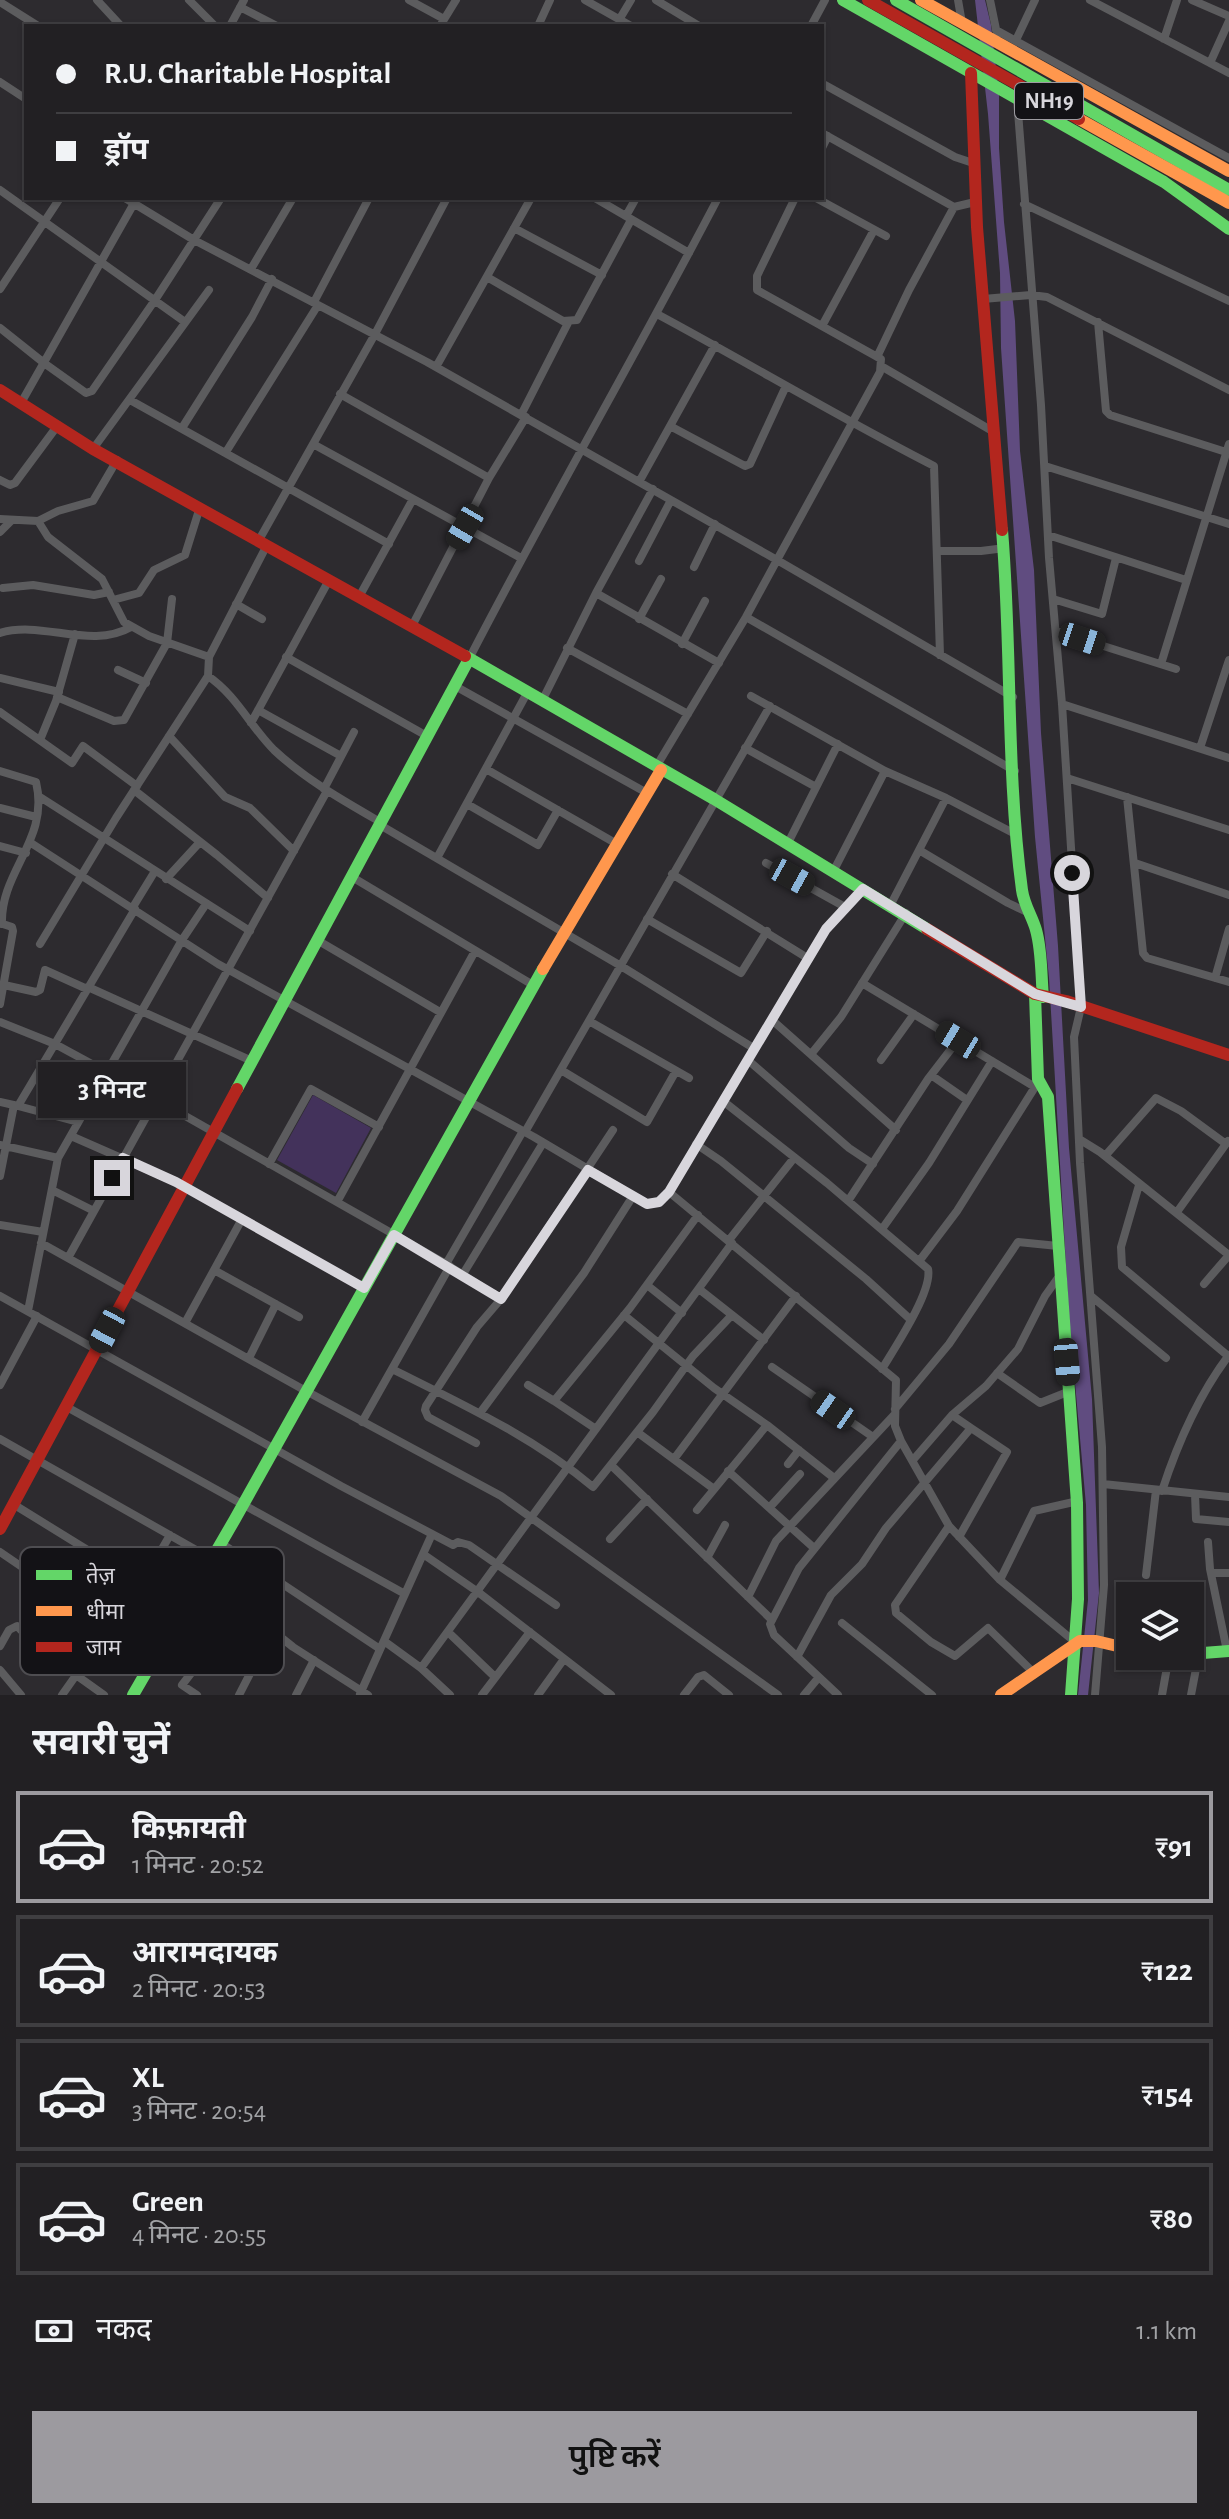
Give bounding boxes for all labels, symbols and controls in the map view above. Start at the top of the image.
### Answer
text: R.U. Charitable Hospital [104,59,391,89]
road number: NH19 [1015,83,1083,119]
text: ड्रॉप [104,135,148,165]
car [443,500,487,554]
car [1055,620,1109,658]
car [765,855,819,899]
route start [1054,855,1090,891]
car [931,1017,985,1063]
callout: 3 मिनट [38,1062,186,1118]
text: 3 मिनट [78,1077,146,1103]
route end [94,1160,130,1196]
car [85,1303,129,1357]
car [1053,1337,1081,1387]
car [806,1386,860,1434]
legend [20,1547,284,1675]
text: तेज़ [86,1562,116,1587]
map controls [1116,1582,1204,1670]
button: layers [1116,1582,1204,1670]
text: धीमा [86,1599,124,1623]
text: जाम [86,1637,122,1659]
text: सवारी चुनें [32,1725,170,1761]
icon: car [36,1811,108,1883]
text: किफ़ायती [132,1814,246,1844]
text: ₹91 [1155,1832,1193,1862]
text: 1 मिनट · 20:52 [132,1852,264,1878]
icon: car [36,1935,108,2007]
text: आरामदायक [132,1938,278,1968]
text: ₹122 [1141,1956,1193,1986]
text: 2 मिनट · 20:53 [132,1976,266,2002]
icon: car [36,2059,108,2131]
text: XL [132,2063,164,2093]
text: ₹154 [1142,2080,1193,2110]
text: 3 मिनट · 20:54 [132,2098,266,2124]
icon: car [36,2183,108,2255]
text: Green [132,2187,204,2217]
text: ₹80 [1150,2204,1193,2234]
text: 4 मिनट · 20:55 [132,2222,266,2248]
icon: cash [32,2309,76,2353]
text: नकद [96,2315,152,2345]
text: 1.1 km [1136,2318,1197,2344]
button: पुष्टि करें [32,2411,1197,2503]

